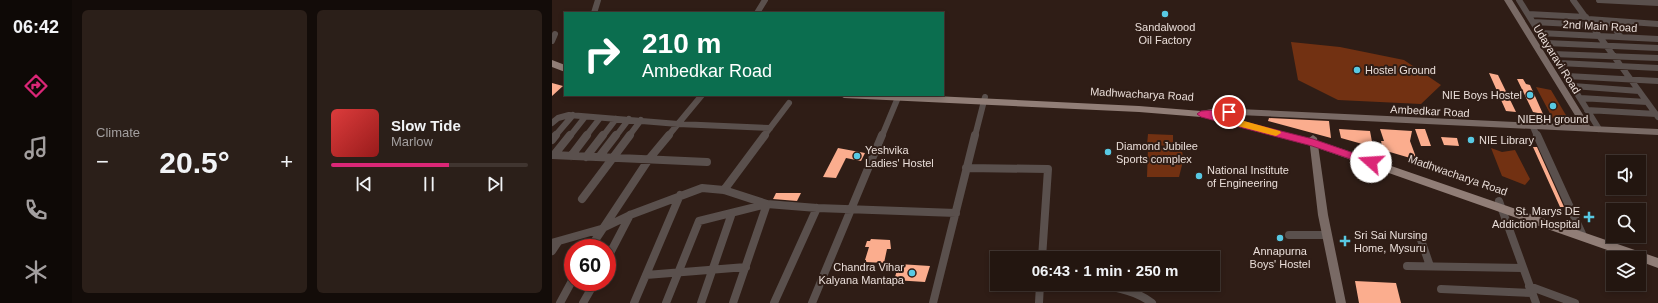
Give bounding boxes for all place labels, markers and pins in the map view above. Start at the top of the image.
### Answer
marker: Sandalwood Oil Factory [1160,9,1170,19]
place label: Sandalwood Oil Factory [1135,21,1195,46]
place label: Hostel Ground [1365,64,1436,76]
marker: Hostel Ground [1352,65,1362,75]
place label: NIE Boys Hostel [1442,89,1522,101]
marker: NIE Boys Hostel [1525,90,1535,100]
pin [1212,95,1246,129]
marker: NIEBH ground [1548,101,1558,111]
place label: NIEBH ground [1518,113,1588,125]
place label: NIE Library [1479,134,1535,146]
marker: NIE Library [1466,135,1476,145]
place label: Diamond Jubilee Sports complex [1116,140,1198,165]
place label: Yeshvika Ladies' Hostel [865,144,934,169]
marker: Diamond Jubilee Sports complex [1103,147,1113,157]
marker: Yeshvika Ladies' Hostel [852,151,862,161]
place label: National Institute of Engineering [1207,164,1289,189]
marker: National Institute of Engineering [1194,171,1204,181]
place label: St. Marys DE Addiction Hospital [1492,205,1580,230]
marker: St. Marys DE Addiction Hospital [1583,211,1595,223]
place label: Sri Sai Nursing Home, Mysuru [1354,229,1427,254]
marker: Annapurna Boys' Hostel [1275,233,1285,243]
marker: Sri Sai Nursing Home, Mysuru [1339,235,1351,247]
place label: Annapurna Boys' Hostel [1250,245,1310,270]
place label: Chandra Vihar Kalyana Mantapa [818,261,905,286]
marker: Chandra Vihar Kalyana Mantapa [907,268,917,278]

